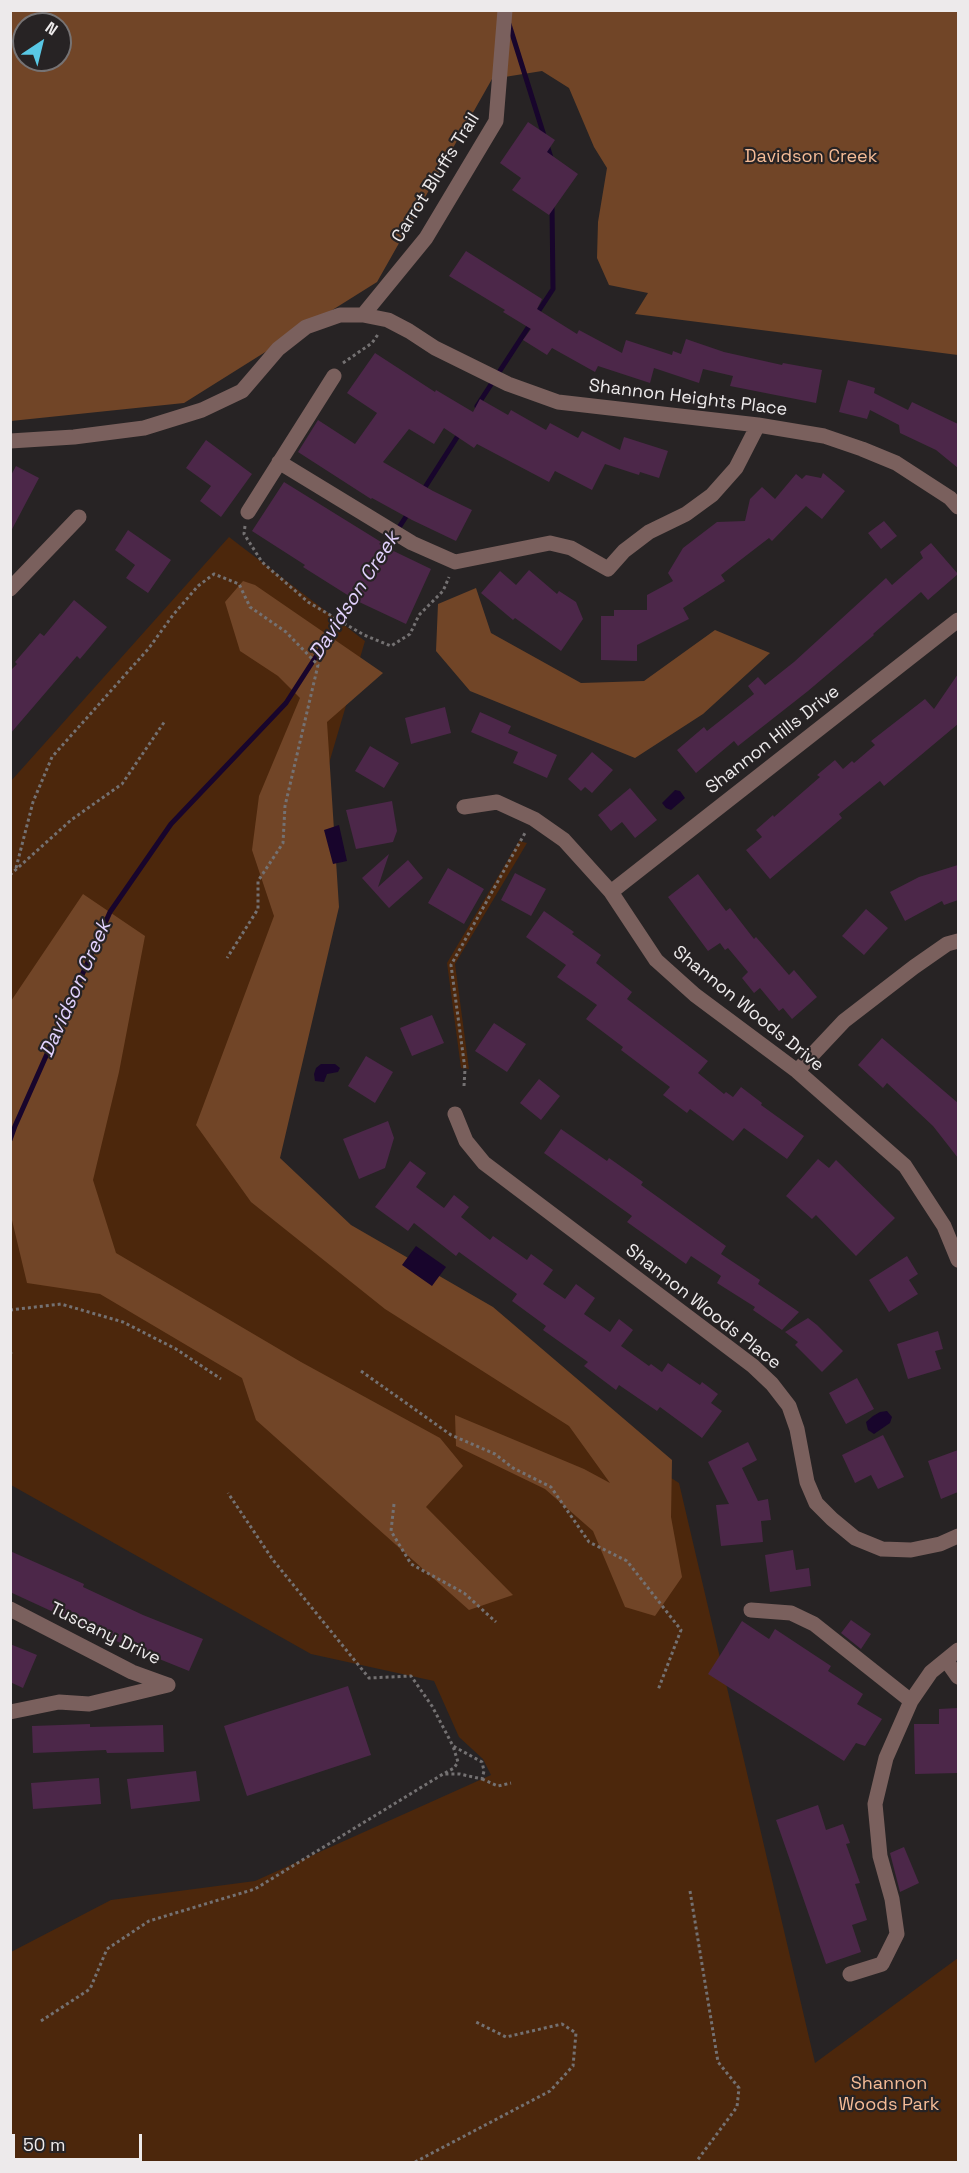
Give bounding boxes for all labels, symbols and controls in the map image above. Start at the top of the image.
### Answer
north arrow [12,12,72,72]
text: N [41,17,62,40]
street label: Carrot Bluffs Trail [387,109,485,247]
park label: Davidson Creek [745,146,877,168]
street label: Shannon Heights Place [588,375,788,421]
water label: Davidson Creek [305,528,405,664]
street label: Shannon Hills Drive [702,681,844,799]
water label: Davidson Creek [35,917,117,1061]
street label: Shannon Woods Drive [668,941,828,1077]
street label: Shannon Woods Place [621,1240,785,1374]
street label: Tuscany Drive [46,1598,164,1670]
park label: Shannon Woods Park [839,2073,939,2116]
scale bar [15,2122,146,2160]
text: 50 m [23,2133,65,2156]

